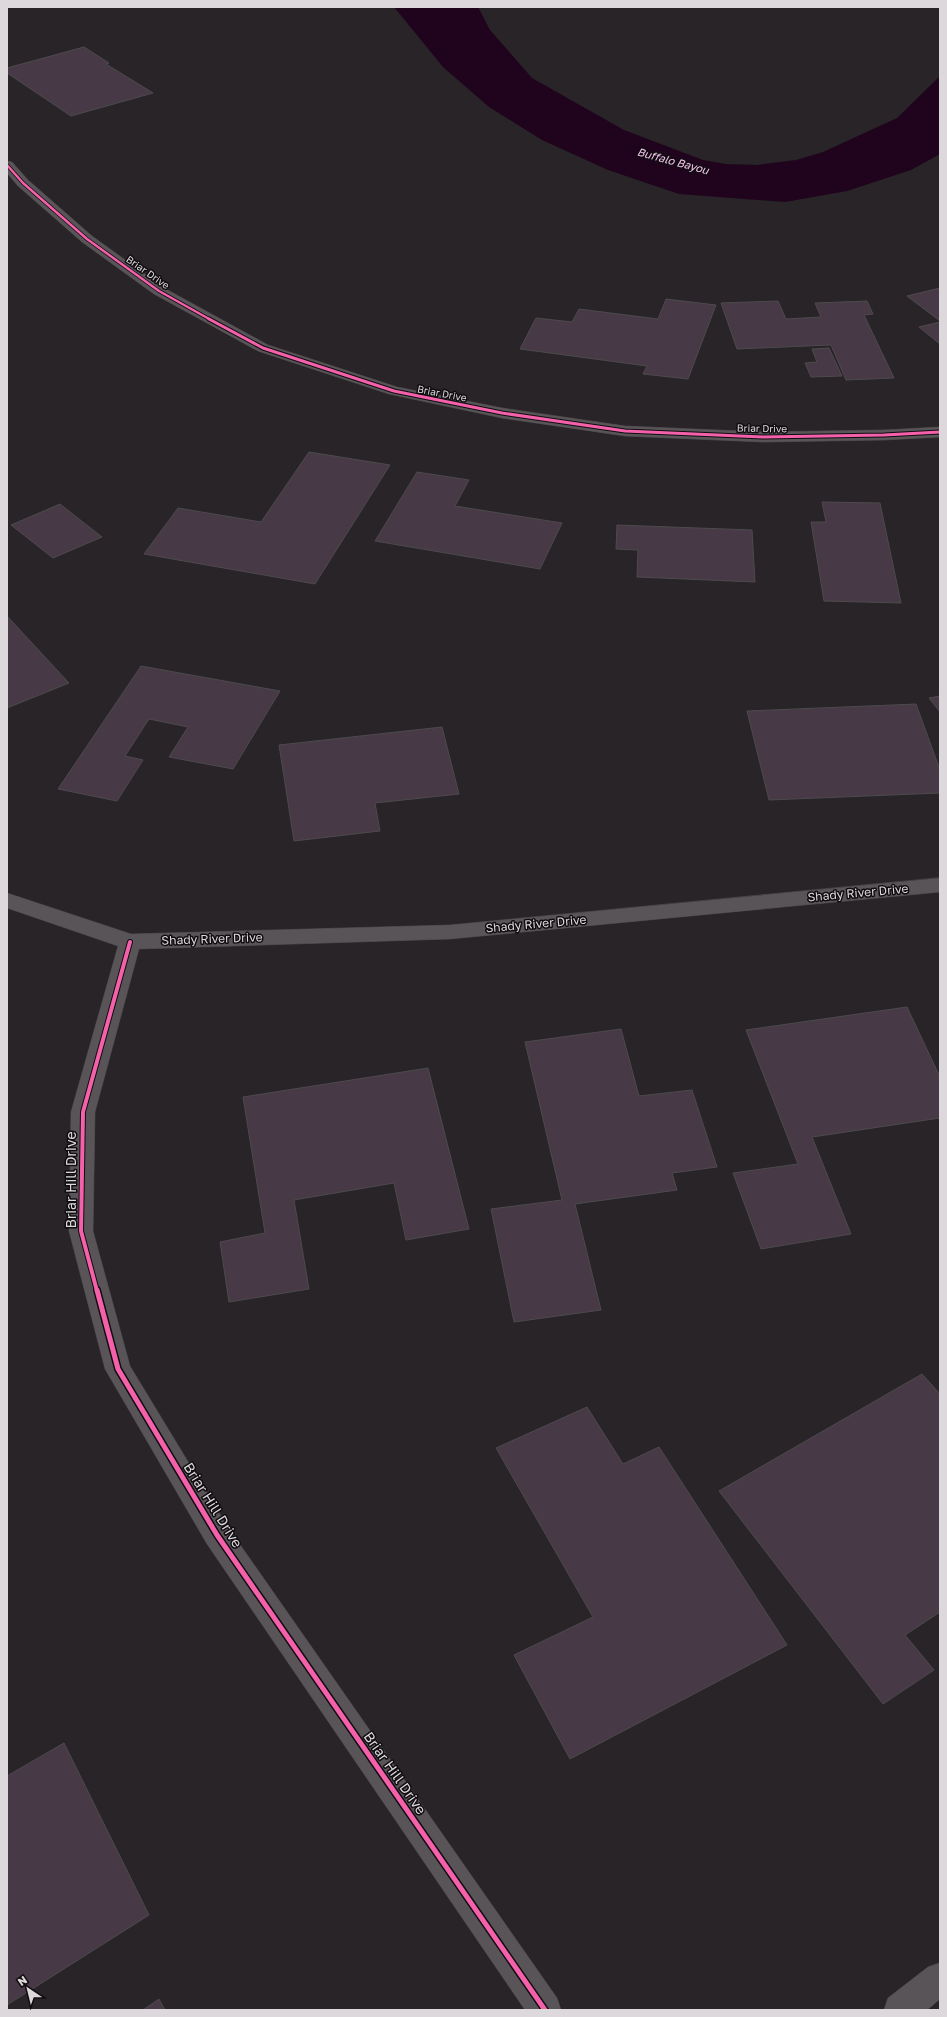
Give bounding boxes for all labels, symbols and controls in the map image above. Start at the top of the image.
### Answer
water label: Buffalo Bayou [636,145,712,178]
street label: Briar Drive [124,253,172,291]
street label: Briar Drive [416,382,468,404]
street label: Briar Drive [737,422,787,434]
street label: Shady River Drive [807,881,909,904]
street label: Shady River Drive [485,912,587,935]
street label: Shady River Drive [161,929,263,948]
street label: Briar Hill Drive [62,1131,79,1229]
street label: Briar Hill Drive [181,1459,246,1550]
street label: Briar Hill Drive [361,1728,430,1817]
north arrow [8,1969,48,2009]
text: N [15,1973,29,1988]

